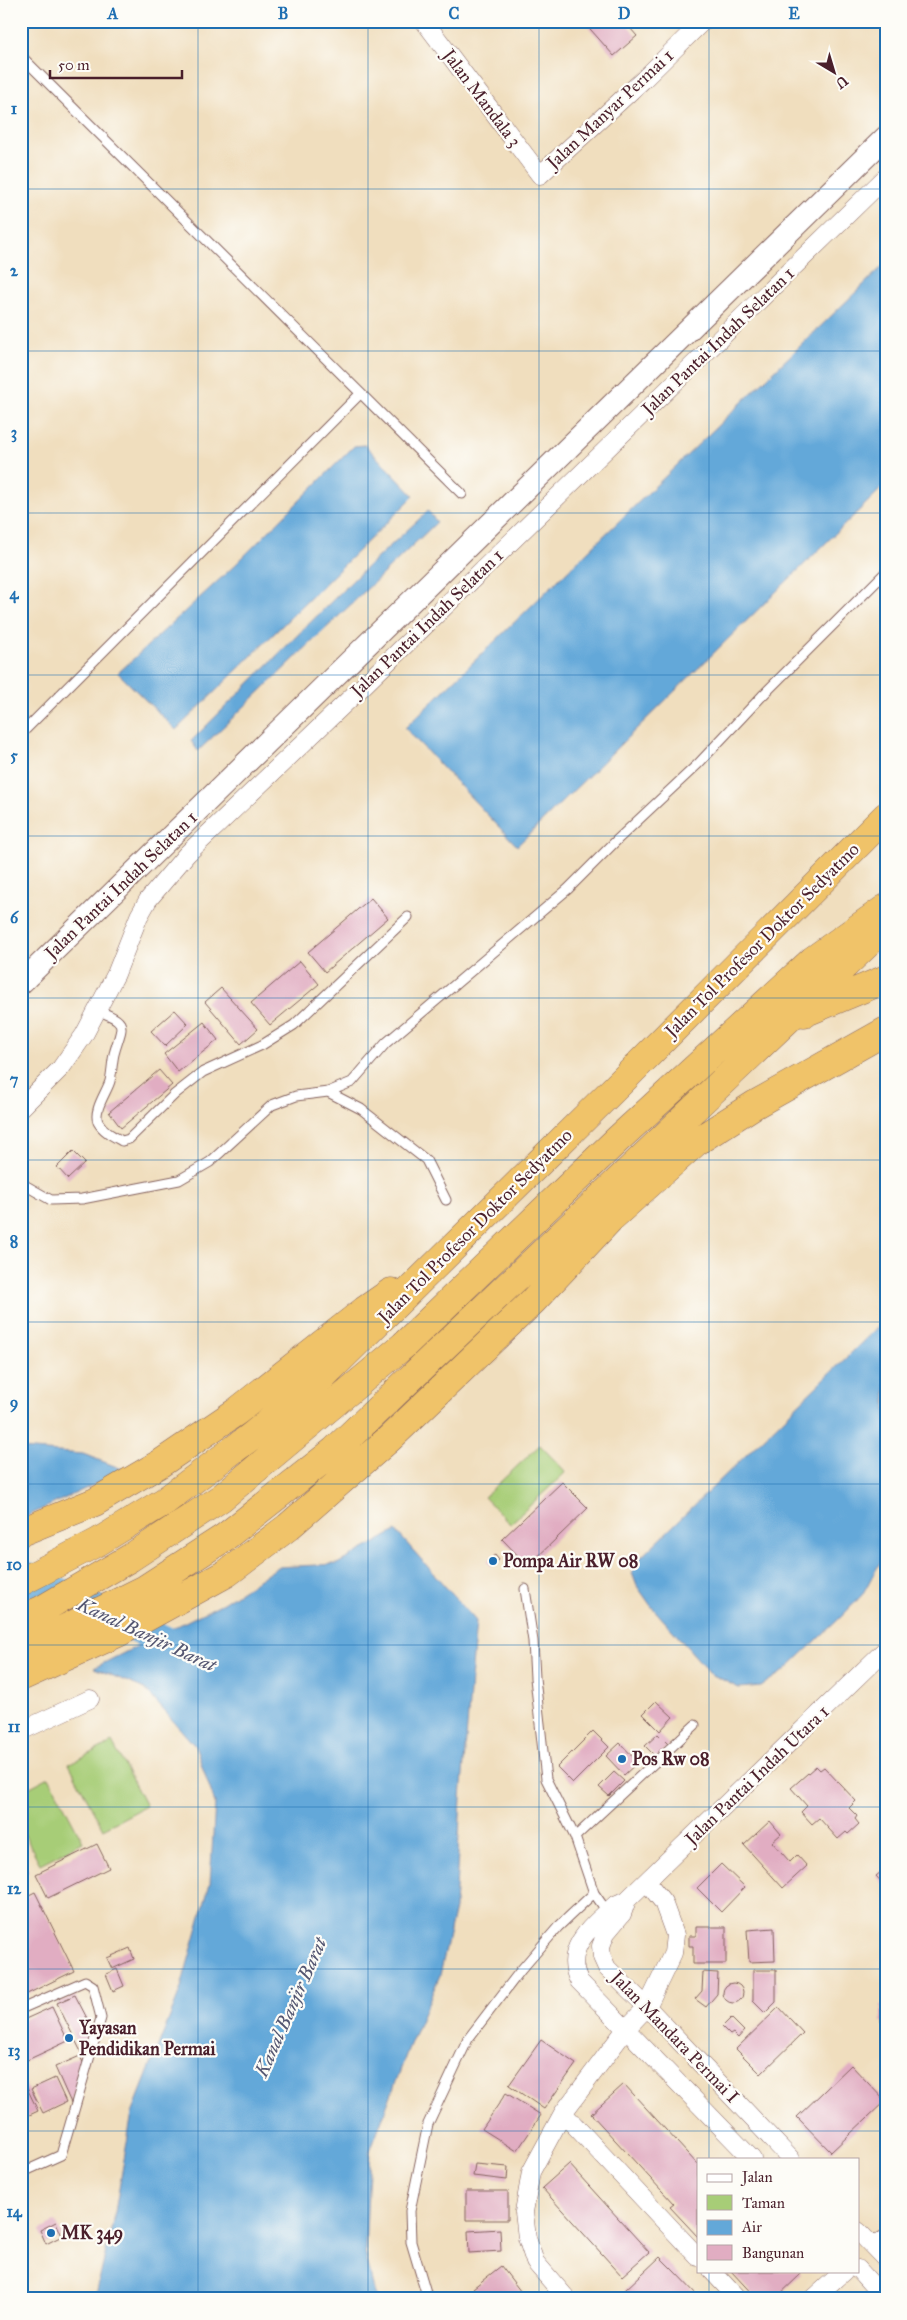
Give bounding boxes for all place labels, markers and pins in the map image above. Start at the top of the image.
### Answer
place label: Pompa Air RW 08 [503,1550,638,1573]
marker: Pompa Air RW 08 [487,1555,499,1567]
place label: Pos Rw 08 [632,1748,710,1770]
marker: Pos Rw 08 [616,1753,628,1765]
place label: Yayasan Pendidikan Permai [78,2017,216,2060]
marker: Yayasan Pendidikan Permai [63,2032,75,2044]
place label: MK 349 [61,2222,123,2245]
marker: MK 349 [45,2227,57,2239]

